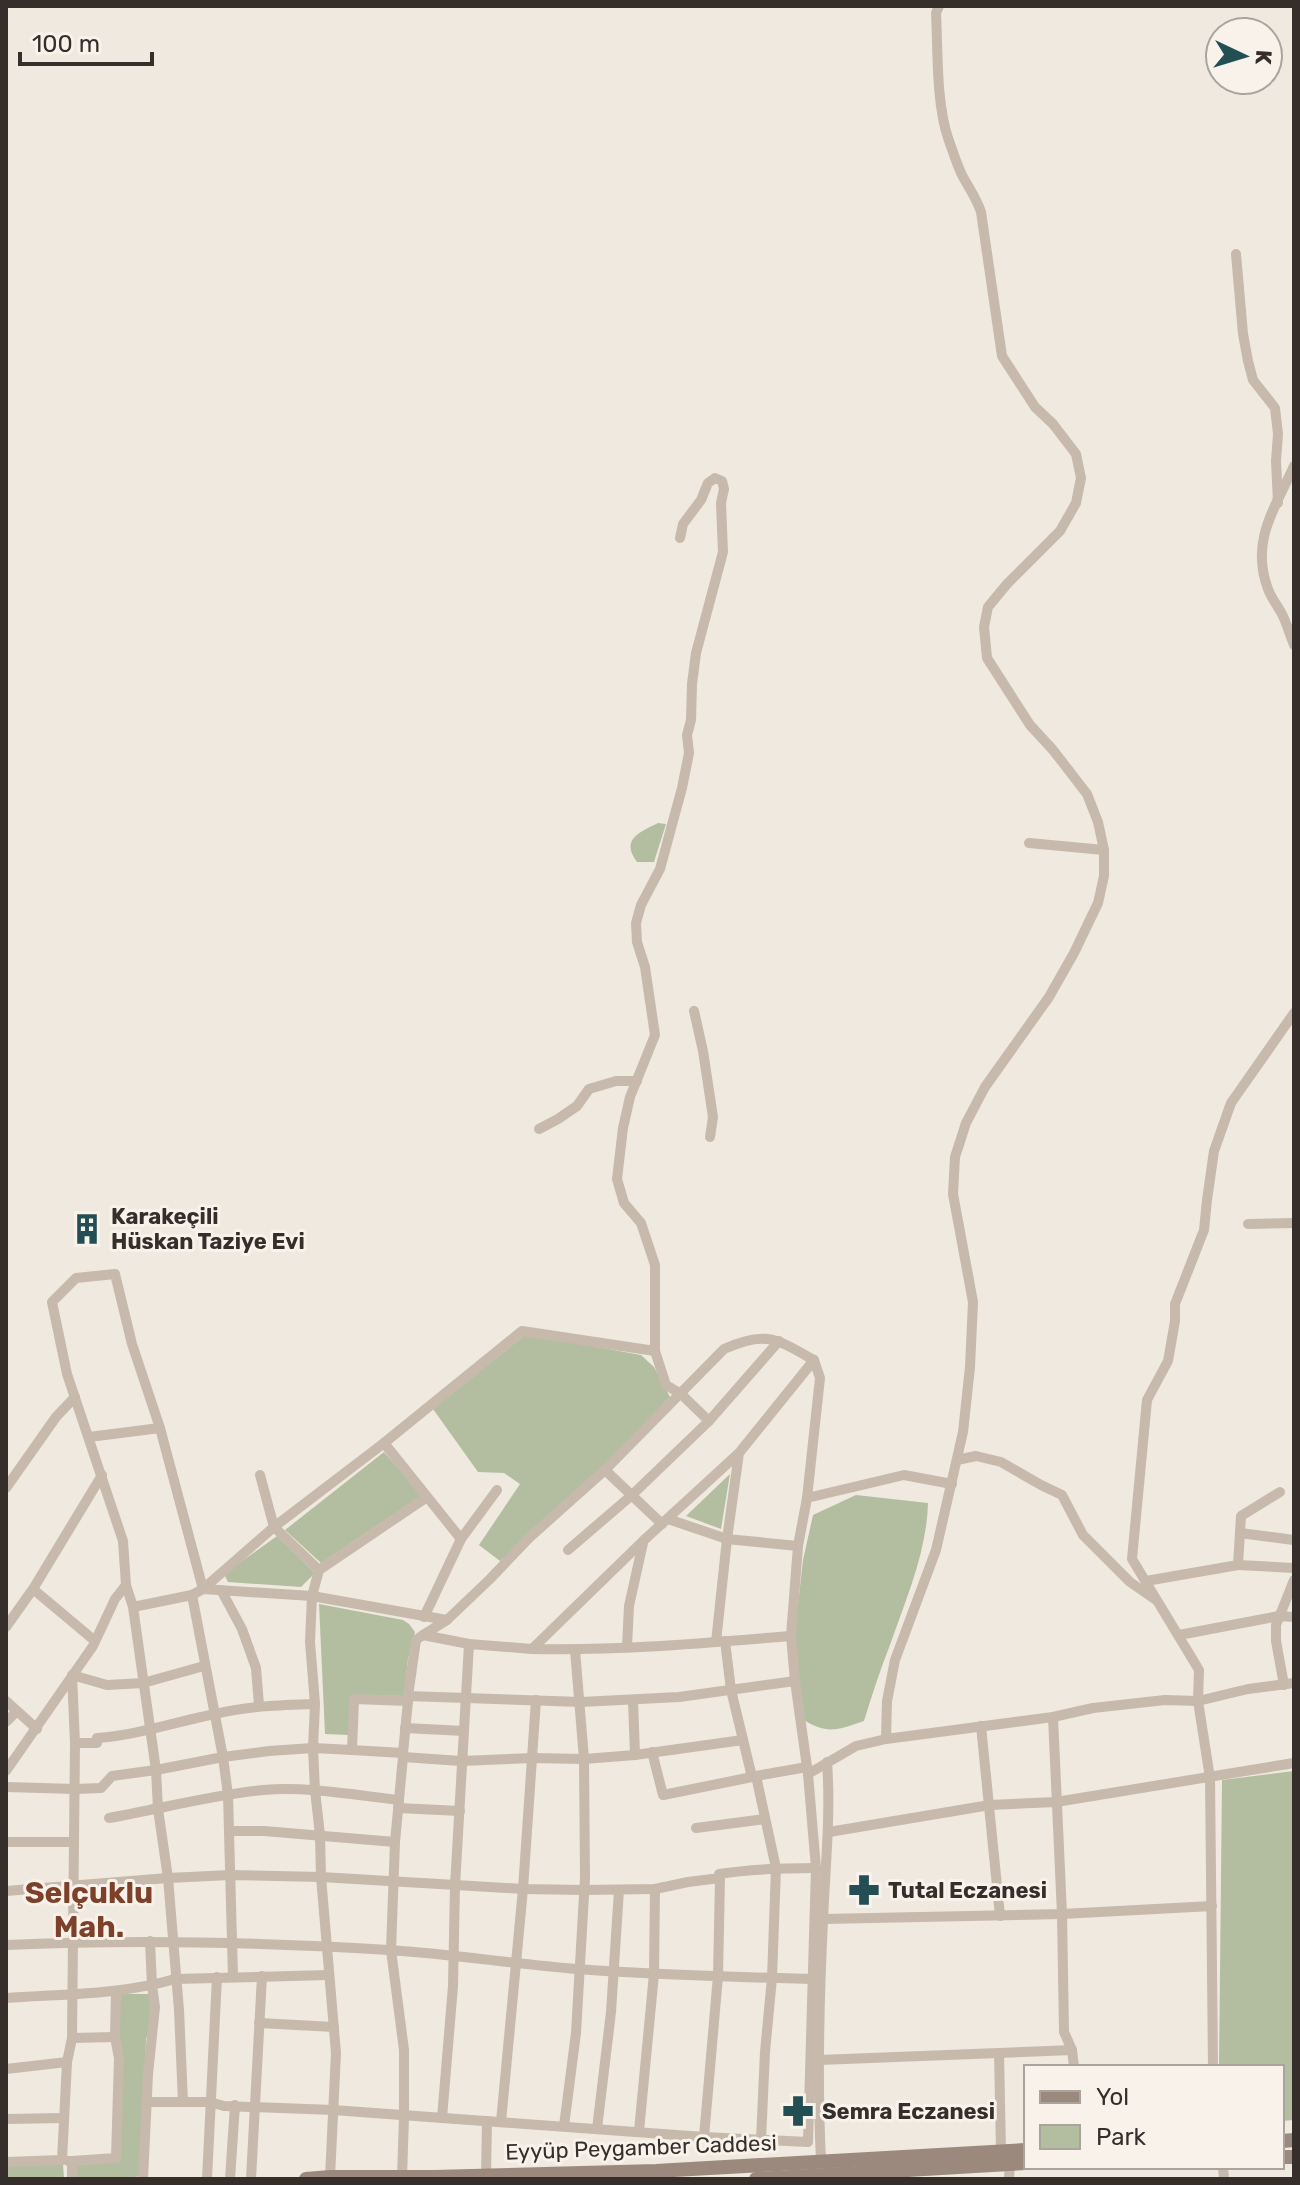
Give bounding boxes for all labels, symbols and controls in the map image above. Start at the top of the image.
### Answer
scale bar [20,16,152,66]
north arrow [1204,16,1284,96]
text: 100 m [32,30,100,58]
text: K [1249,49,1277,66]
place label: Karakeçili Hüskan Taziye Evi [111,1203,305,1255]
building icon: Karakeçili Hüskan Taziye Evi [70,1212,104,1246]
pharmacy icon: Tutal Eczanesi [847,1873,881,1907]
district label: Selçuklu Mah. [25,1875,153,1945]
place label: Tutal Eczanesi [888,1877,1047,1904]
legend [1024,2065,1284,2169]
text: Yol [1096,2083,1129,2111]
pharmacy icon: Semra Eczanesi [781,2094,815,2128]
place label: Semra Eczanesi [822,2098,995,2125]
text: Park [1096,2123,1147,2151]
street label: Eyyüp Peygamber Caddesi [505,2129,777,2166]

